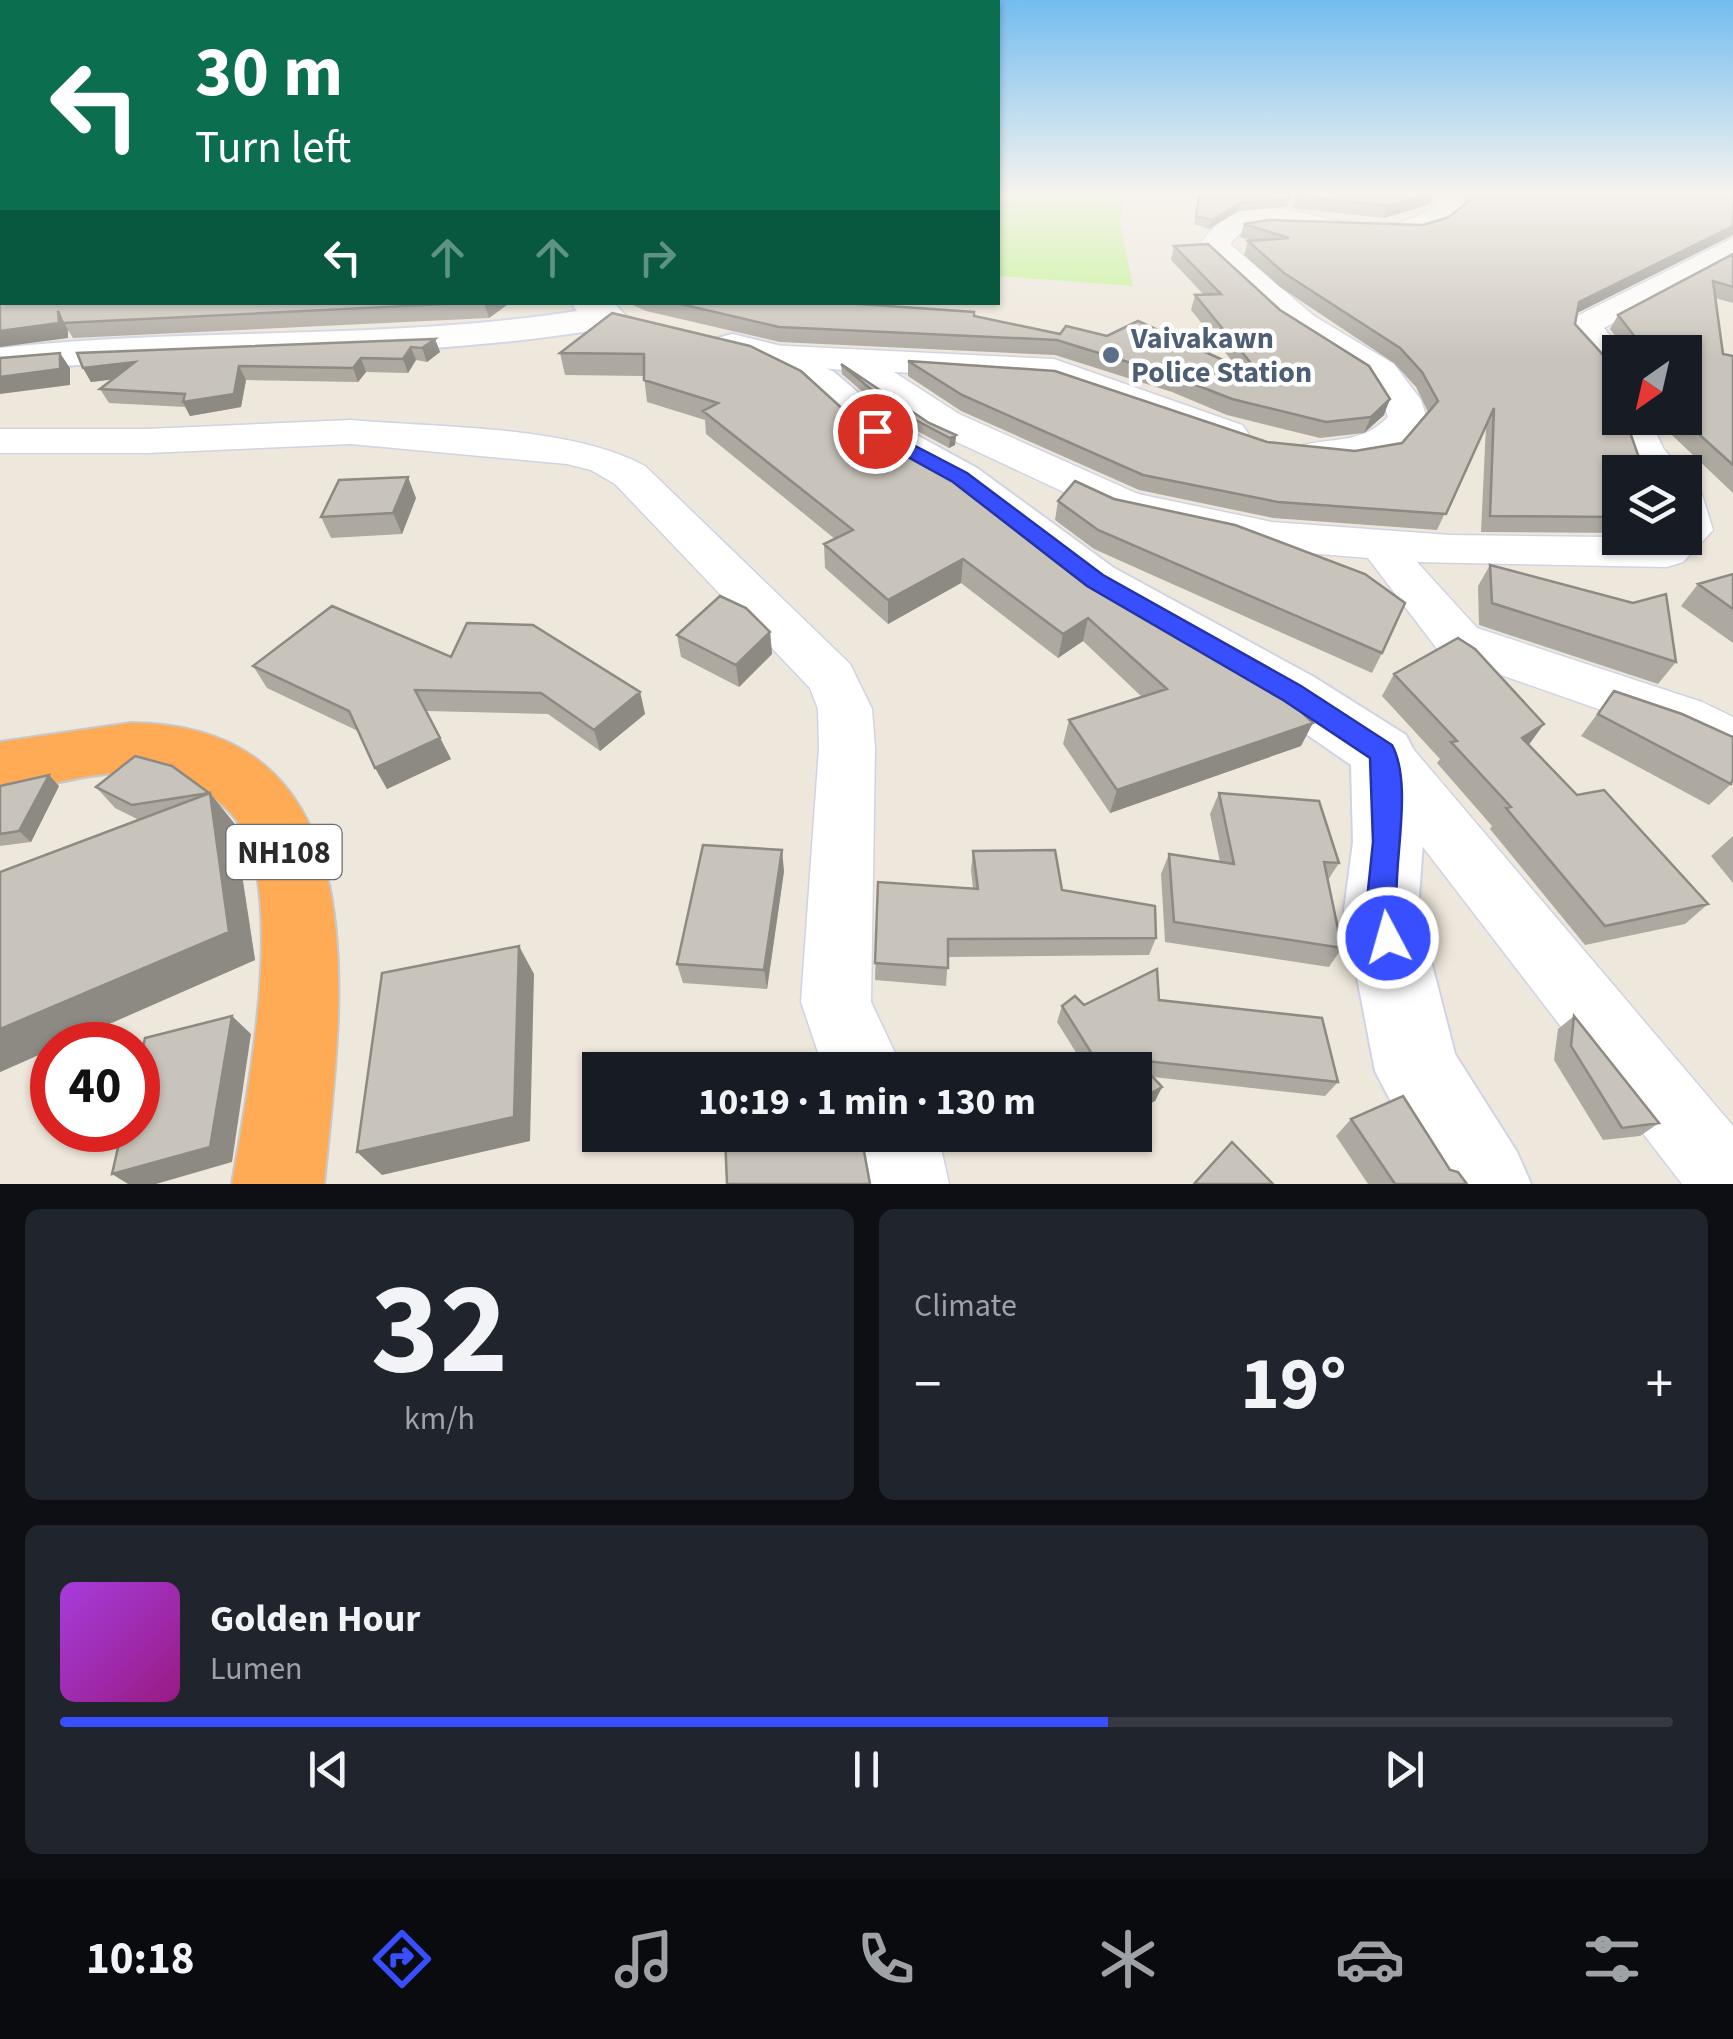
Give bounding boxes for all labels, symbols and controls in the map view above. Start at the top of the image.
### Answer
text: 30 m [195,23,343,123]
icon: left [30,40,160,170]
text: Turn left [195,116,351,180]
icon: left [315,230,370,285]
icon: ahead [420,230,475,285]
icon: ahead [525,230,580,285]
icon: right [630,230,685,285]
place label: Vaivakawn Police Station [1130,317,1312,394]
north arrow [1602,335,1702,435]
map controls [1602,335,1702,555]
marker: Vaivakawn Police Station [1100,344,1122,366]
pin [833,389,918,474]
icon: arrive [848,404,903,459]
button: layers [1602,455,1702,555]
road number: NH108 [226,825,342,879]
position arrow [1336,886,1440,990]
speed limit sign: 40 [30,1022,160,1152]
text: 10:19 · 1 min · 130 m [698,1075,1036,1129]
text: 32 [371,1238,508,1423]
text: Climate [914,1283,1017,1329]
text: 19° [1240,1331,1347,1438]
text: − [914,1346,941,1424]
text: + [1646,1346,1673,1424]
text: km/h [404,1396,475,1442]
text: Golden Hour [210,1592,420,1646]
text: Lumen [210,1646,303,1692]
icon: previous [301,1742,356,1797]
icon: pause [839,1742,894,1797]
icon: next [1377,1742,1432,1797]
icon: directions [367,1924,437,1994]
icon: music [609,1924,679,1994]
icon: phone [851,1924,921,1994]
icon: climate [1093,1924,1163,1994]
icon: car [1335,1924,1405,1994]
icon: filters [1577,1924,1647,1994]
text: 10:18 [86,1927,195,1991]

